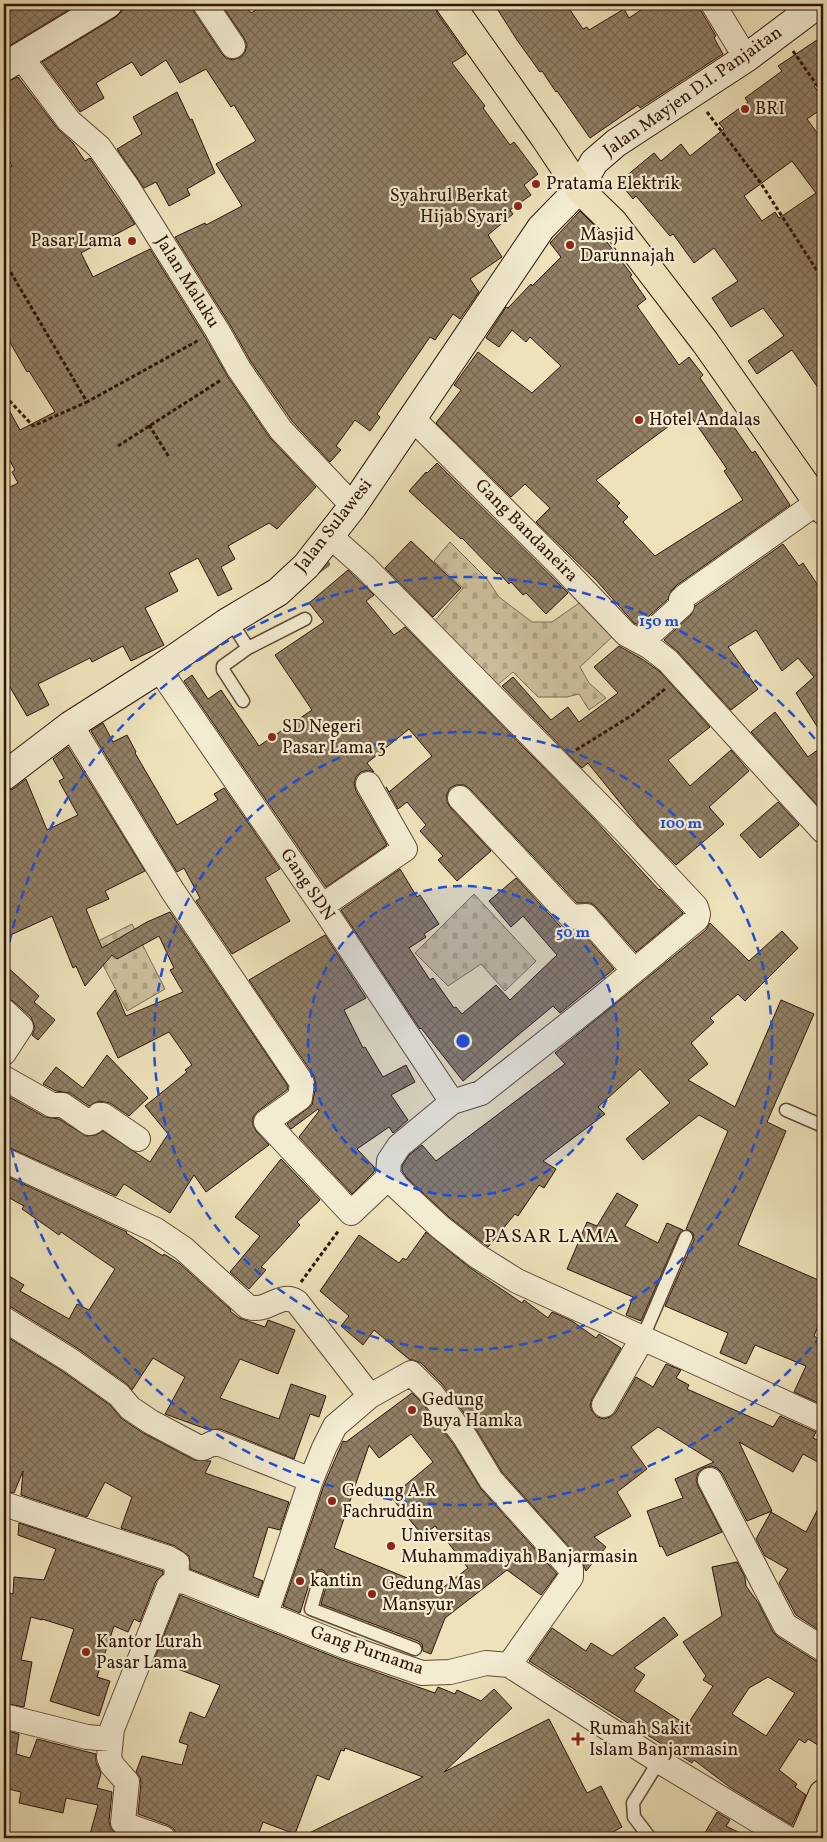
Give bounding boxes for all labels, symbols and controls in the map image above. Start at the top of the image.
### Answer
street label: Jalan Mayjen D.I. Panjaitan [598,20,788,163]
place label: BRI [755,97,785,122]
marker: BRI [739,103,751,115]
place label: Pratama Elektrik [546,172,680,197]
marker: Pratama Elektrik [530,178,542,190]
place label: Syahrul Berkat Hijab Syari [390,184,508,230]
marker: Syahrul Berkat Hijab Syari [512,200,524,212]
place label: Masjid Darunnajah [580,223,675,269]
place label: Pasar Lama [31,229,122,254]
street label: Jalan Maluku [149,231,225,333]
marker: Pasar Lama [126,235,138,247]
marker: Masjid Darunnajah [564,239,576,251]
place label: Hotel Andalas [649,408,760,433]
marker: Hotel Andalas [633,414,645,426]
street label: Jalan Sulawesi [289,474,379,578]
street label: Gang Bandaneira [469,474,583,588]
text: 150 m [639,612,679,633]
place label: SD Negeri Pasar Lama 3 [282,715,386,761]
marker: SD Negeri Pasar Lama 3 [266,731,278,743]
text: 100 m [660,814,703,835]
street label: Gang SDN [274,844,340,926]
text: 50 m [556,923,590,944]
centre of rings [454,1032,472,1050]
district label: PASAR LAMA [484,1223,620,1251]
place label: Gedung Buya Hamka [422,1388,522,1434]
marker: Gedung Buya Hamka [406,1404,418,1416]
place label: Gedung A.R Fachruddin [342,1479,437,1525]
marker: Gedung A.R Fachruddin [326,1495,338,1507]
place label: Universitas Muhammadiyah Banjarmasin [401,1524,638,1570]
marker: Universitas Muhammadiyah Banjarmasin [385,1540,397,1552]
place label: kantin [310,1569,362,1594]
place label: Gedung Mas Mansyur [382,1572,481,1618]
marker: kantin [294,1575,306,1587]
marker: Gedung Mas Mansyur [366,1588,378,1600]
street label: Gang Purnama [307,1620,427,1682]
place label: Kantor Lurah Pasar Lama [96,1630,203,1676]
marker: Kantor Lurah Pasar Lama [80,1646,92,1658]
place label: Rumah Sakit Islam Banjarmasin [589,1717,738,1763]
marker: Rumah Sakit Islam Banjarmasin [571,1732,585,1746]

